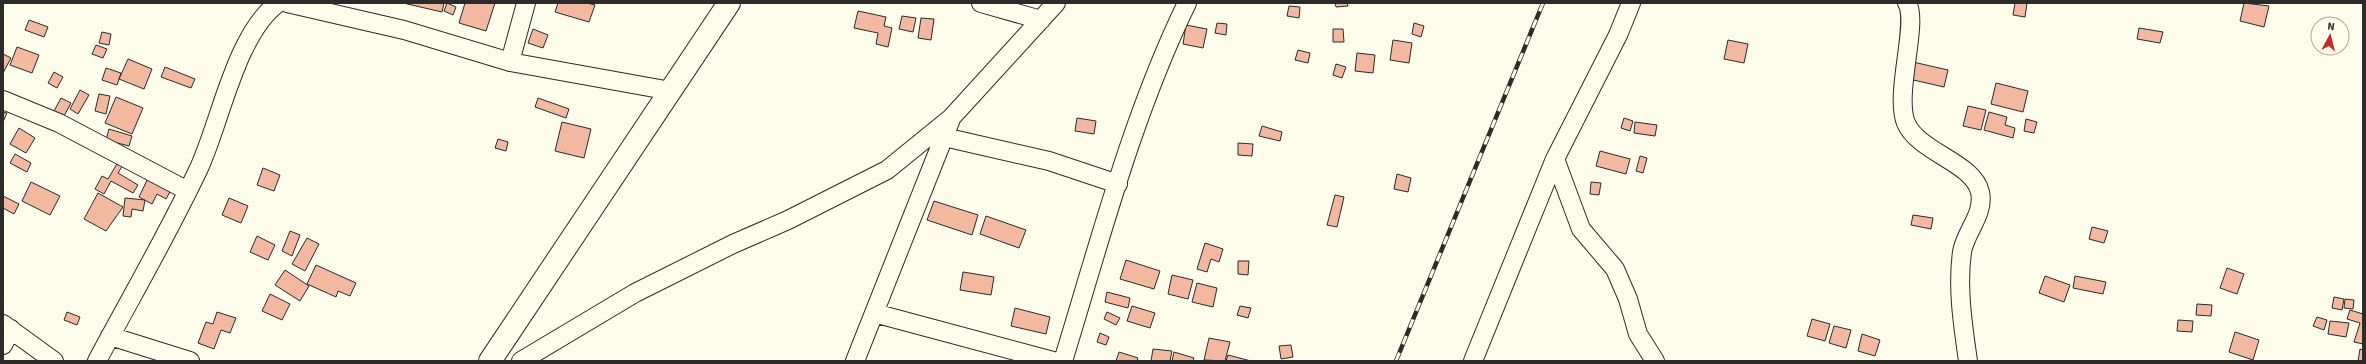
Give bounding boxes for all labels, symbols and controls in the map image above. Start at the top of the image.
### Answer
north arrow [2310,16,2350,56]
text: N [2327,19,2336,34]

